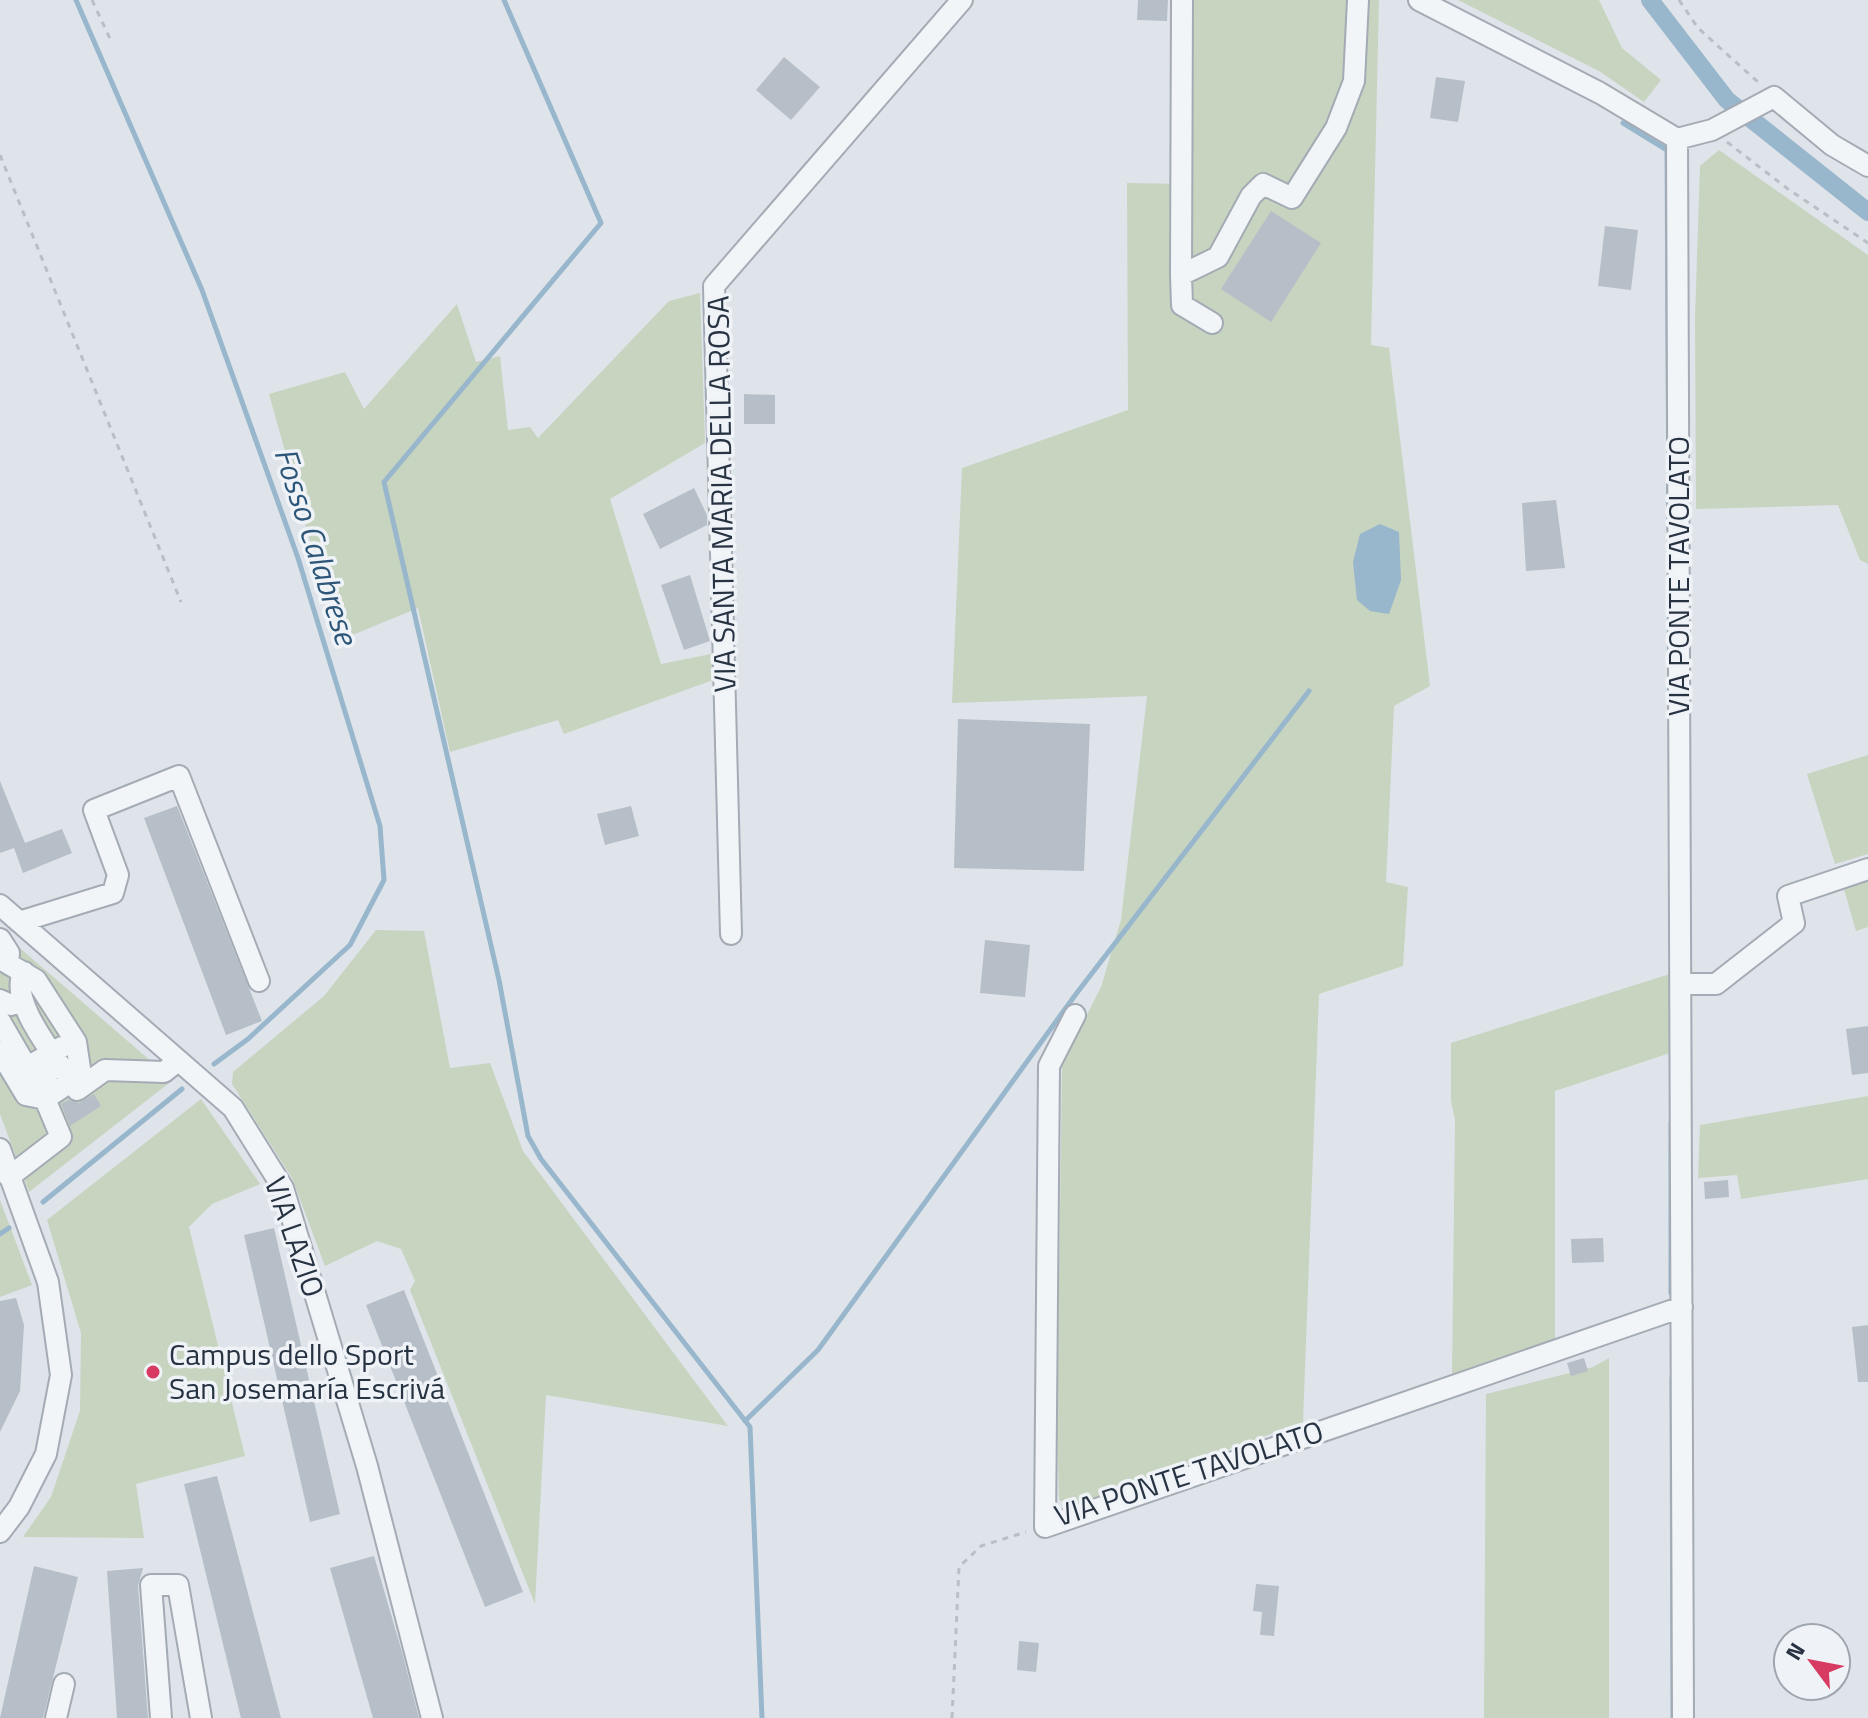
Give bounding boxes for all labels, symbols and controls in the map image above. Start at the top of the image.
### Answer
street label: VIA SANTA MARIA DELLA ROSA [695,295,747,693]
street label: VIA PONTE TAVOLATO [1655,436,1701,716]
water label: Fosso Calabrese [262,441,372,653]
street label: VIA LAZIO [253,1170,337,1303]
place label: Campus dello Sport San Josemaría Escrivá [169,1331,445,1411]
marker: Campus dello Sport San Josemaría Escrivá [144,1363,162,1381]
street label: VIA PONTE TAVOLATO [1048,1408,1329,1538]
north arrow [1772,1622,1852,1702]
text: N [1777,1636,1813,1667]

